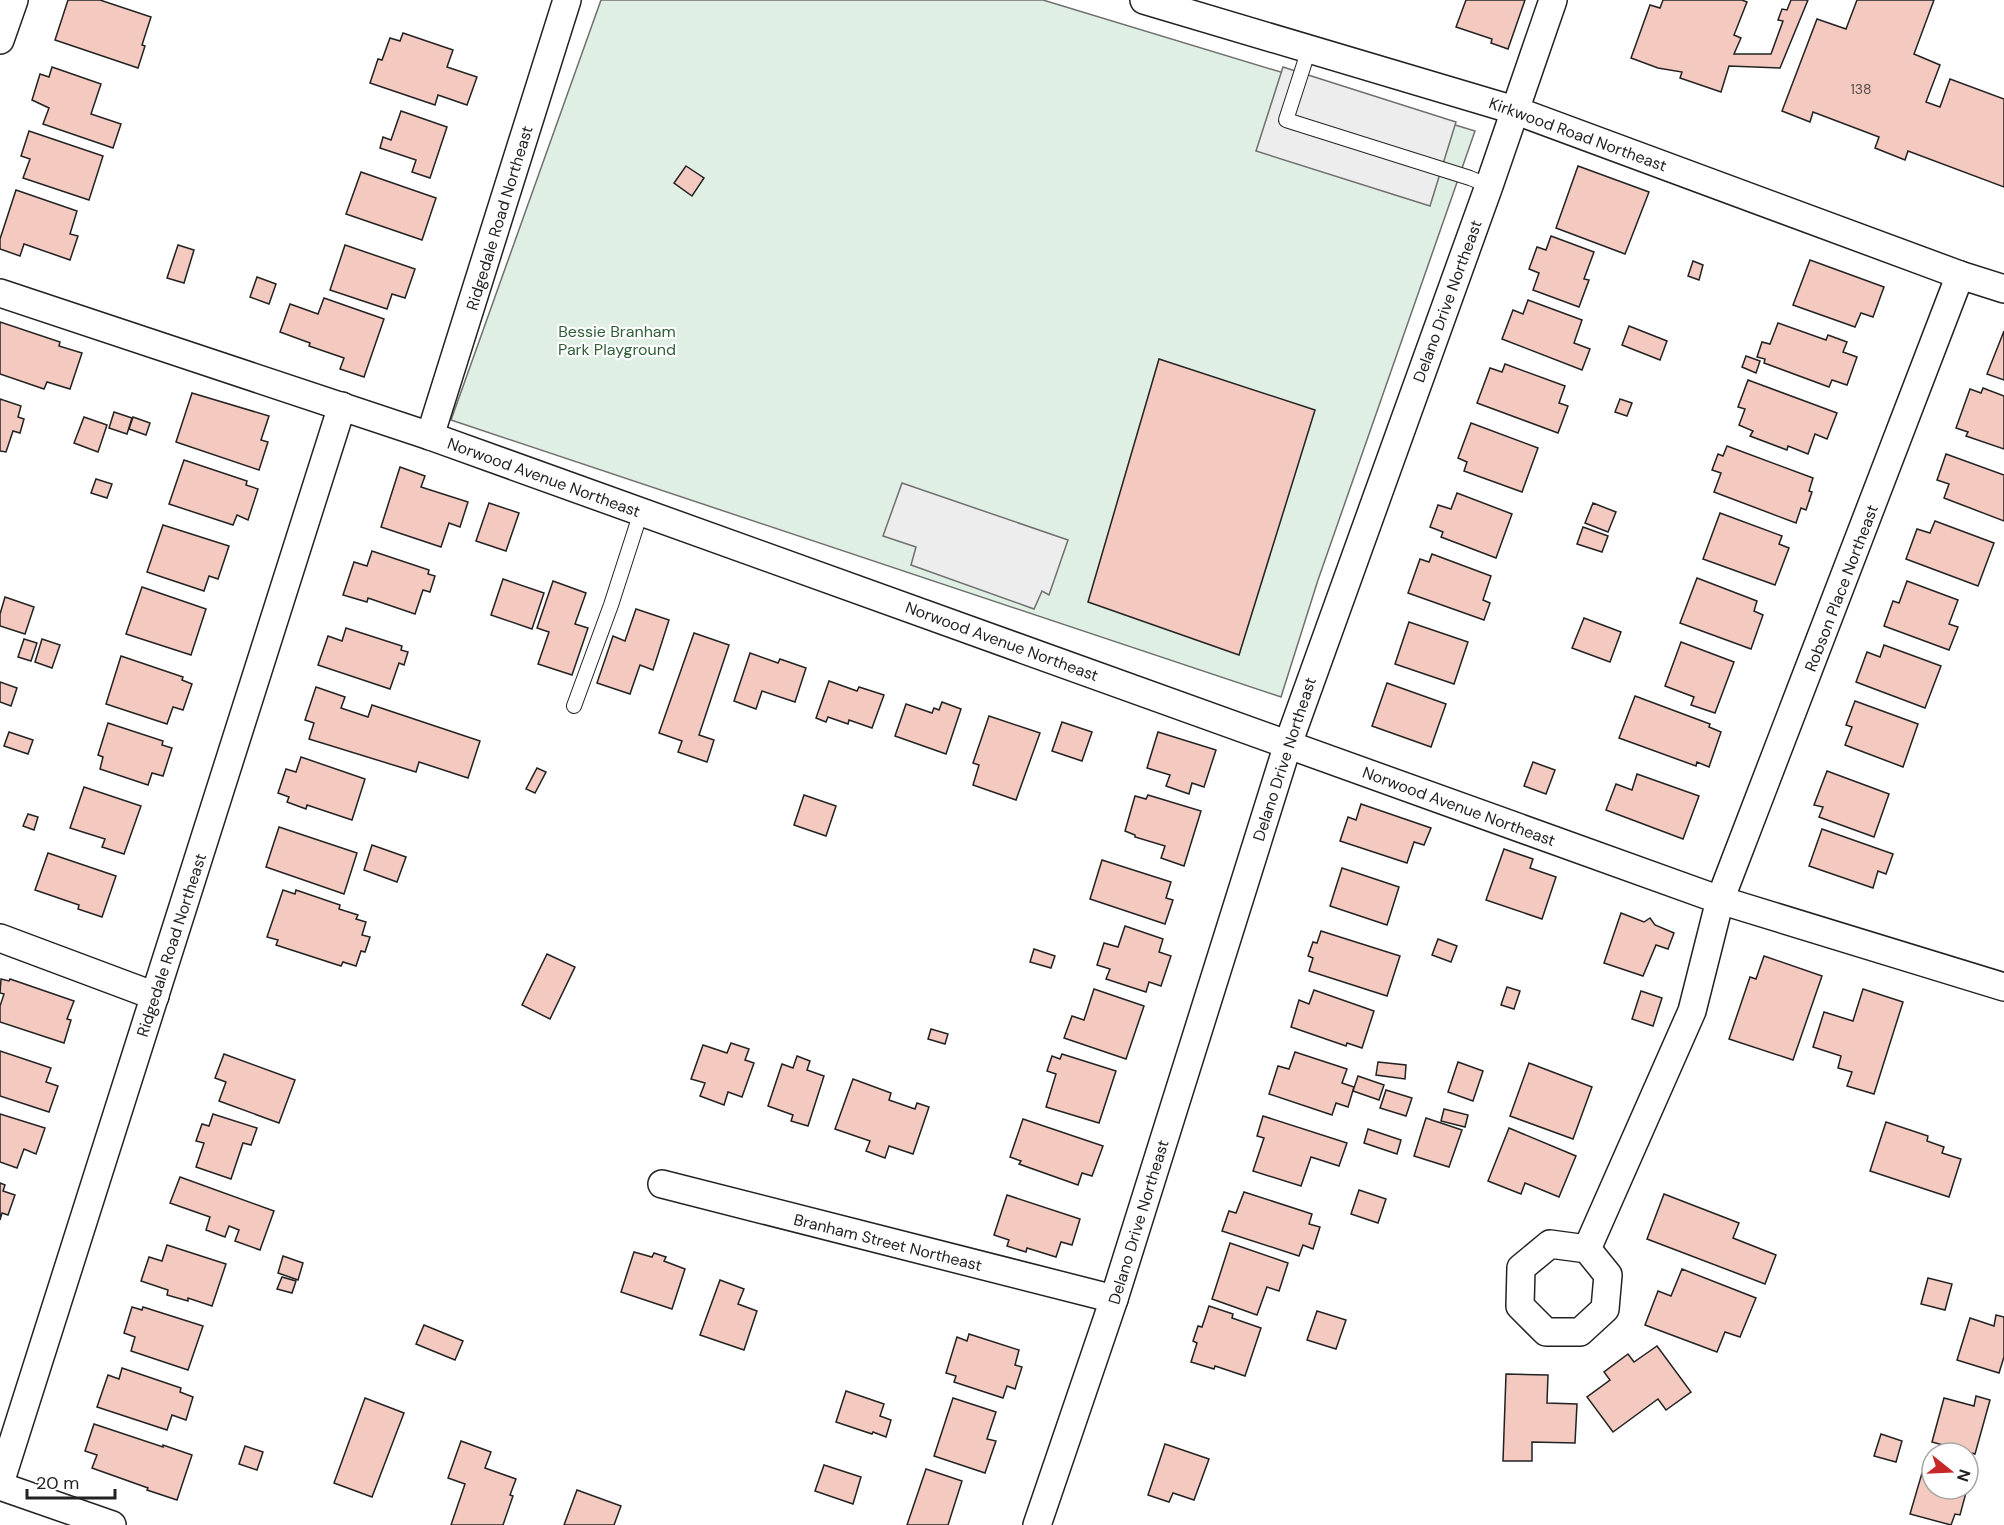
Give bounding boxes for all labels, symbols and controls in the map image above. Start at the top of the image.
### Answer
house number: 138 [1850,80,1872,98]
street label: Kirkwood Road Northeast [1486,93,1670,176]
street label: Ridgedale Road Northeast [461,123,538,313]
street label: Delano Drive Northeast [1408,217,1487,385]
park label: Bessie Branham Park Playground [558,321,676,360]
street label: Norwood Avenue Northeast [444,433,643,522]
street label: Robson Place Northeast [1800,502,1883,675]
street label: Norwood Avenue Northeast [902,597,1101,686]
street label: Delano Drive Northeast [1248,675,1321,844]
street label: Norwood Avenue Northeast [1359,762,1558,851]
street label: Ridgedale Road Northeast [132,851,211,1040]
street label: Delano Drive Northeast [1103,1137,1174,1307]
street label: Branham Street Northeast [792,1209,984,1276]
north arrow [1920,1441,1980,1501]
scale bar [27,1462,116,1500]
text: N [1952,1467,1976,1484]
text: 20 m [36,1471,79,1495]

